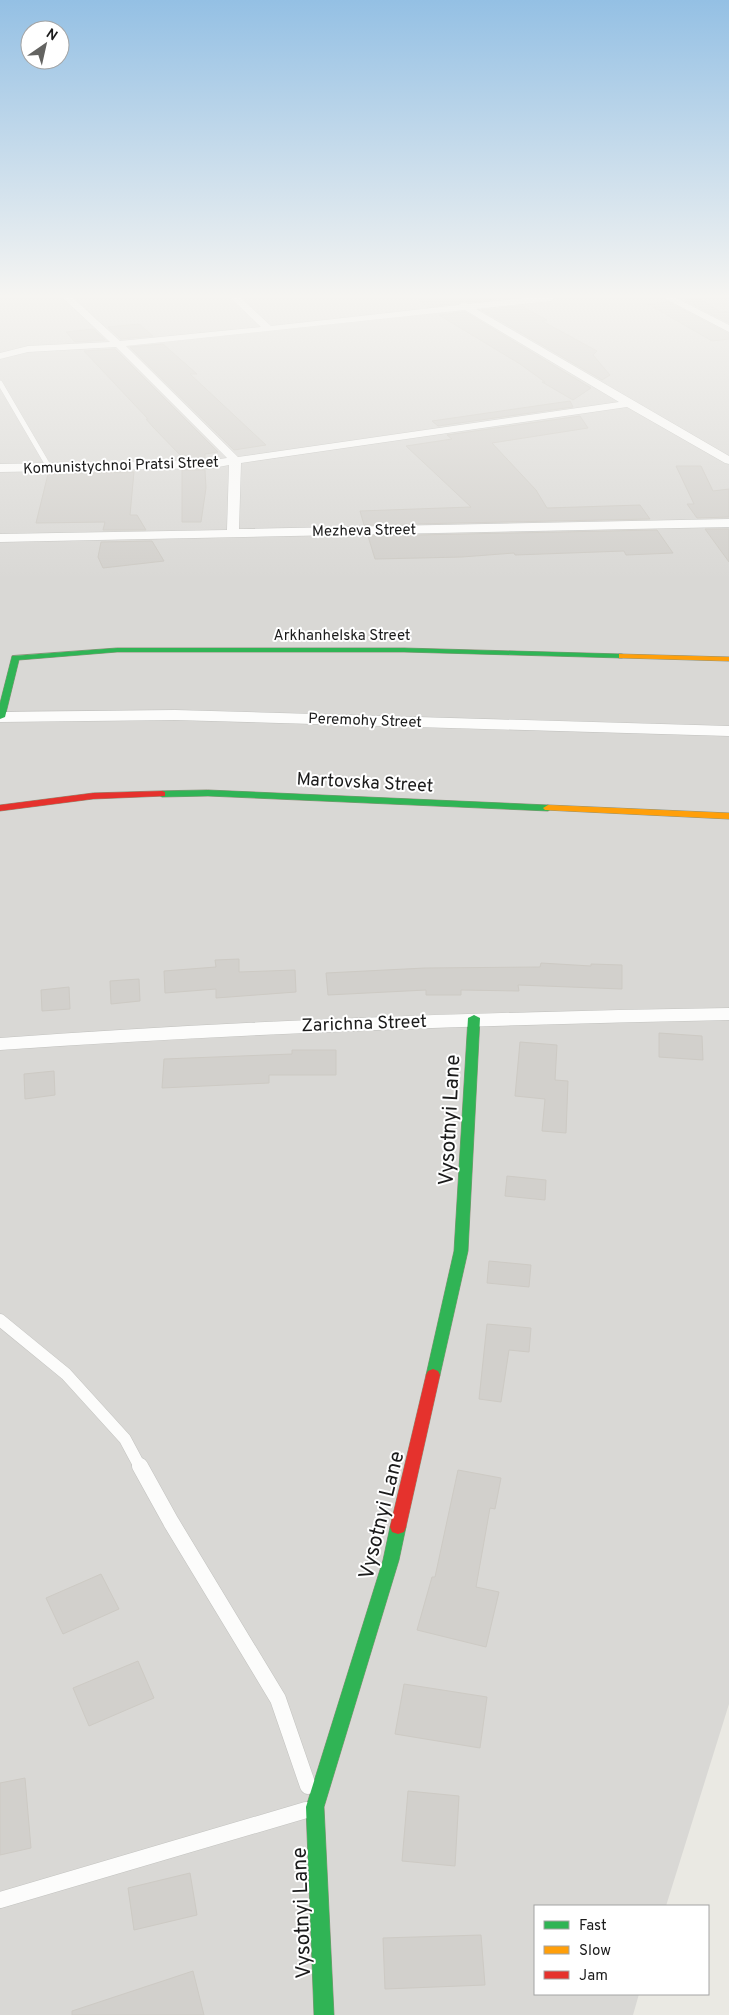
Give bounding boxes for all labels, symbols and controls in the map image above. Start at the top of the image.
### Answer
north arrow [20,20,70,70]
text: N [43,26,60,45]
street label: Komunistychnoi Pratsi Street [23,454,219,479]
street label: Mezheva Street [312,521,416,542]
street label: Arkhanhelska Street [274,627,410,646]
street label: Peremohy Street [308,710,422,733]
street label: Martovska Street [296,768,434,799]
street label: Zarichna Street [301,1011,427,1038]
street label: Vysotnyi Lane [434,1054,467,1186]
street label: Vysotnyi Lane [353,1448,411,1582]
street label: Vysotnyi Lane [287,1847,318,1979]
legend [534,1905,709,1995]
text: Fast [579,1917,607,1936]
text: Slow [579,1942,611,1961]
text: Jam [579,1967,608,1986]

